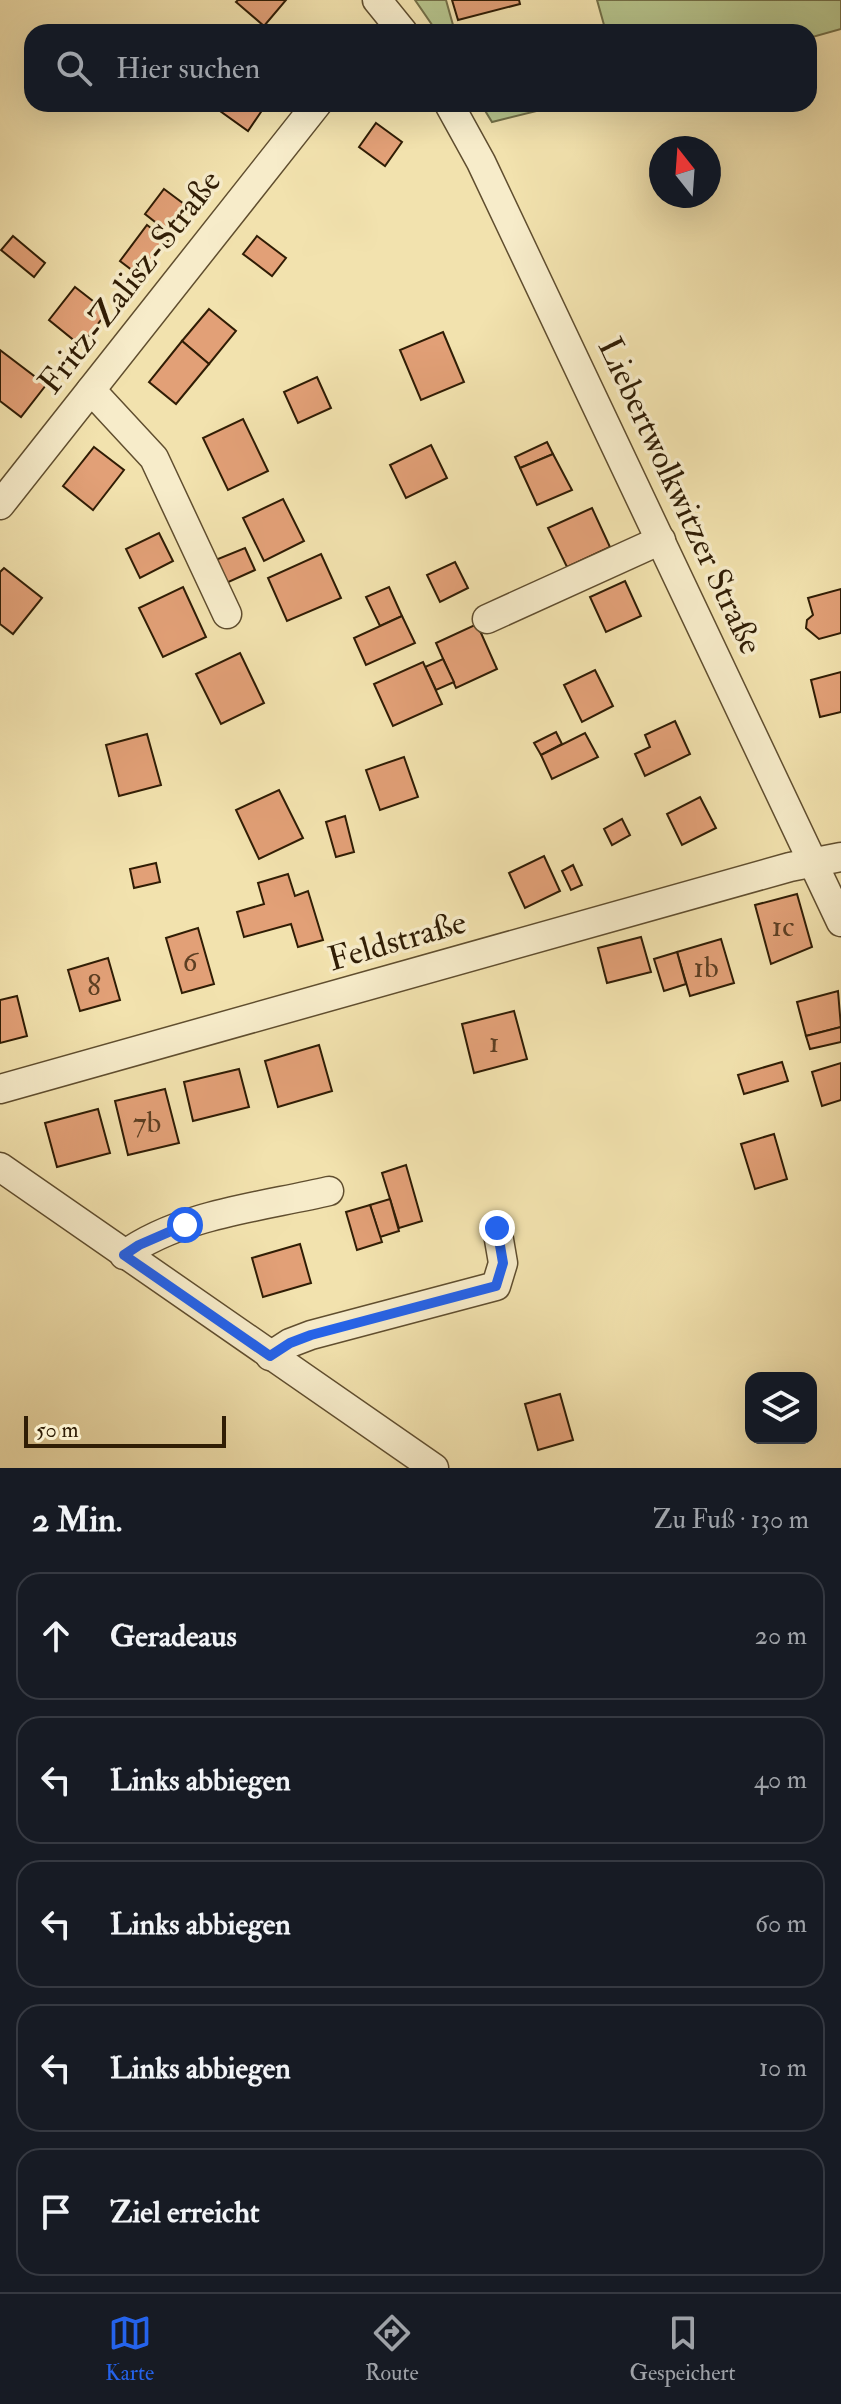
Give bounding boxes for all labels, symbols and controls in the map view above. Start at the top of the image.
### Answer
search box [24,24,817,112]
icon: search [52,46,96,90]
text: Hier suchen [116,50,260,87]
north arrow [649,136,721,208]
street label: Fritz-Zalisz-Straße [29,161,231,403]
street label: Liebertwolkwitzer Straße [588,331,772,661]
street label: Feldstraße [323,901,471,981]
house number: 1c [772,908,794,945]
house number: 6 [182,943,199,980]
house number: 1b [693,949,719,986]
house number: 8 [87,967,101,1004]
house number: 1 [489,1024,499,1061]
house number: 7b [133,1104,161,1141]
route start [167,1207,203,1243]
route end [479,1210,515,1246]
map controls [745,1372,817,1444]
button: layers [745,1372,817,1444]
scale bar [24,1412,226,1448]
text: 50 m [36,1416,78,1444]
text: 2 Min. [32,1499,122,1542]
text: Zu Fuß · 130 m [653,1504,809,1536]
icon: ahead [34,1614,78,1658]
text: Geradeaus [110,1618,237,1655]
text: 20 m [755,1620,807,1652]
icon: left [34,1758,78,1802]
text: Links abbiegen [110,1762,291,1799]
text: 40 m [754,1764,807,1796]
icon: left [34,1902,78,1946]
text: Links abbiegen [110,1906,291,1943]
text: 60 m [755,1908,807,1940]
icon: left [34,2046,78,2090]
text: Links abbiegen [110,2050,291,2087]
text: 10 m [759,2052,807,2084]
icon: arrive [34,2190,78,2234]
text: Ziel erreicht [110,2194,259,2231]
tab: Karte [105,2311,154,2387]
tab: Route [365,2311,419,2387]
tab: Gespeichert [629,2311,736,2387]

